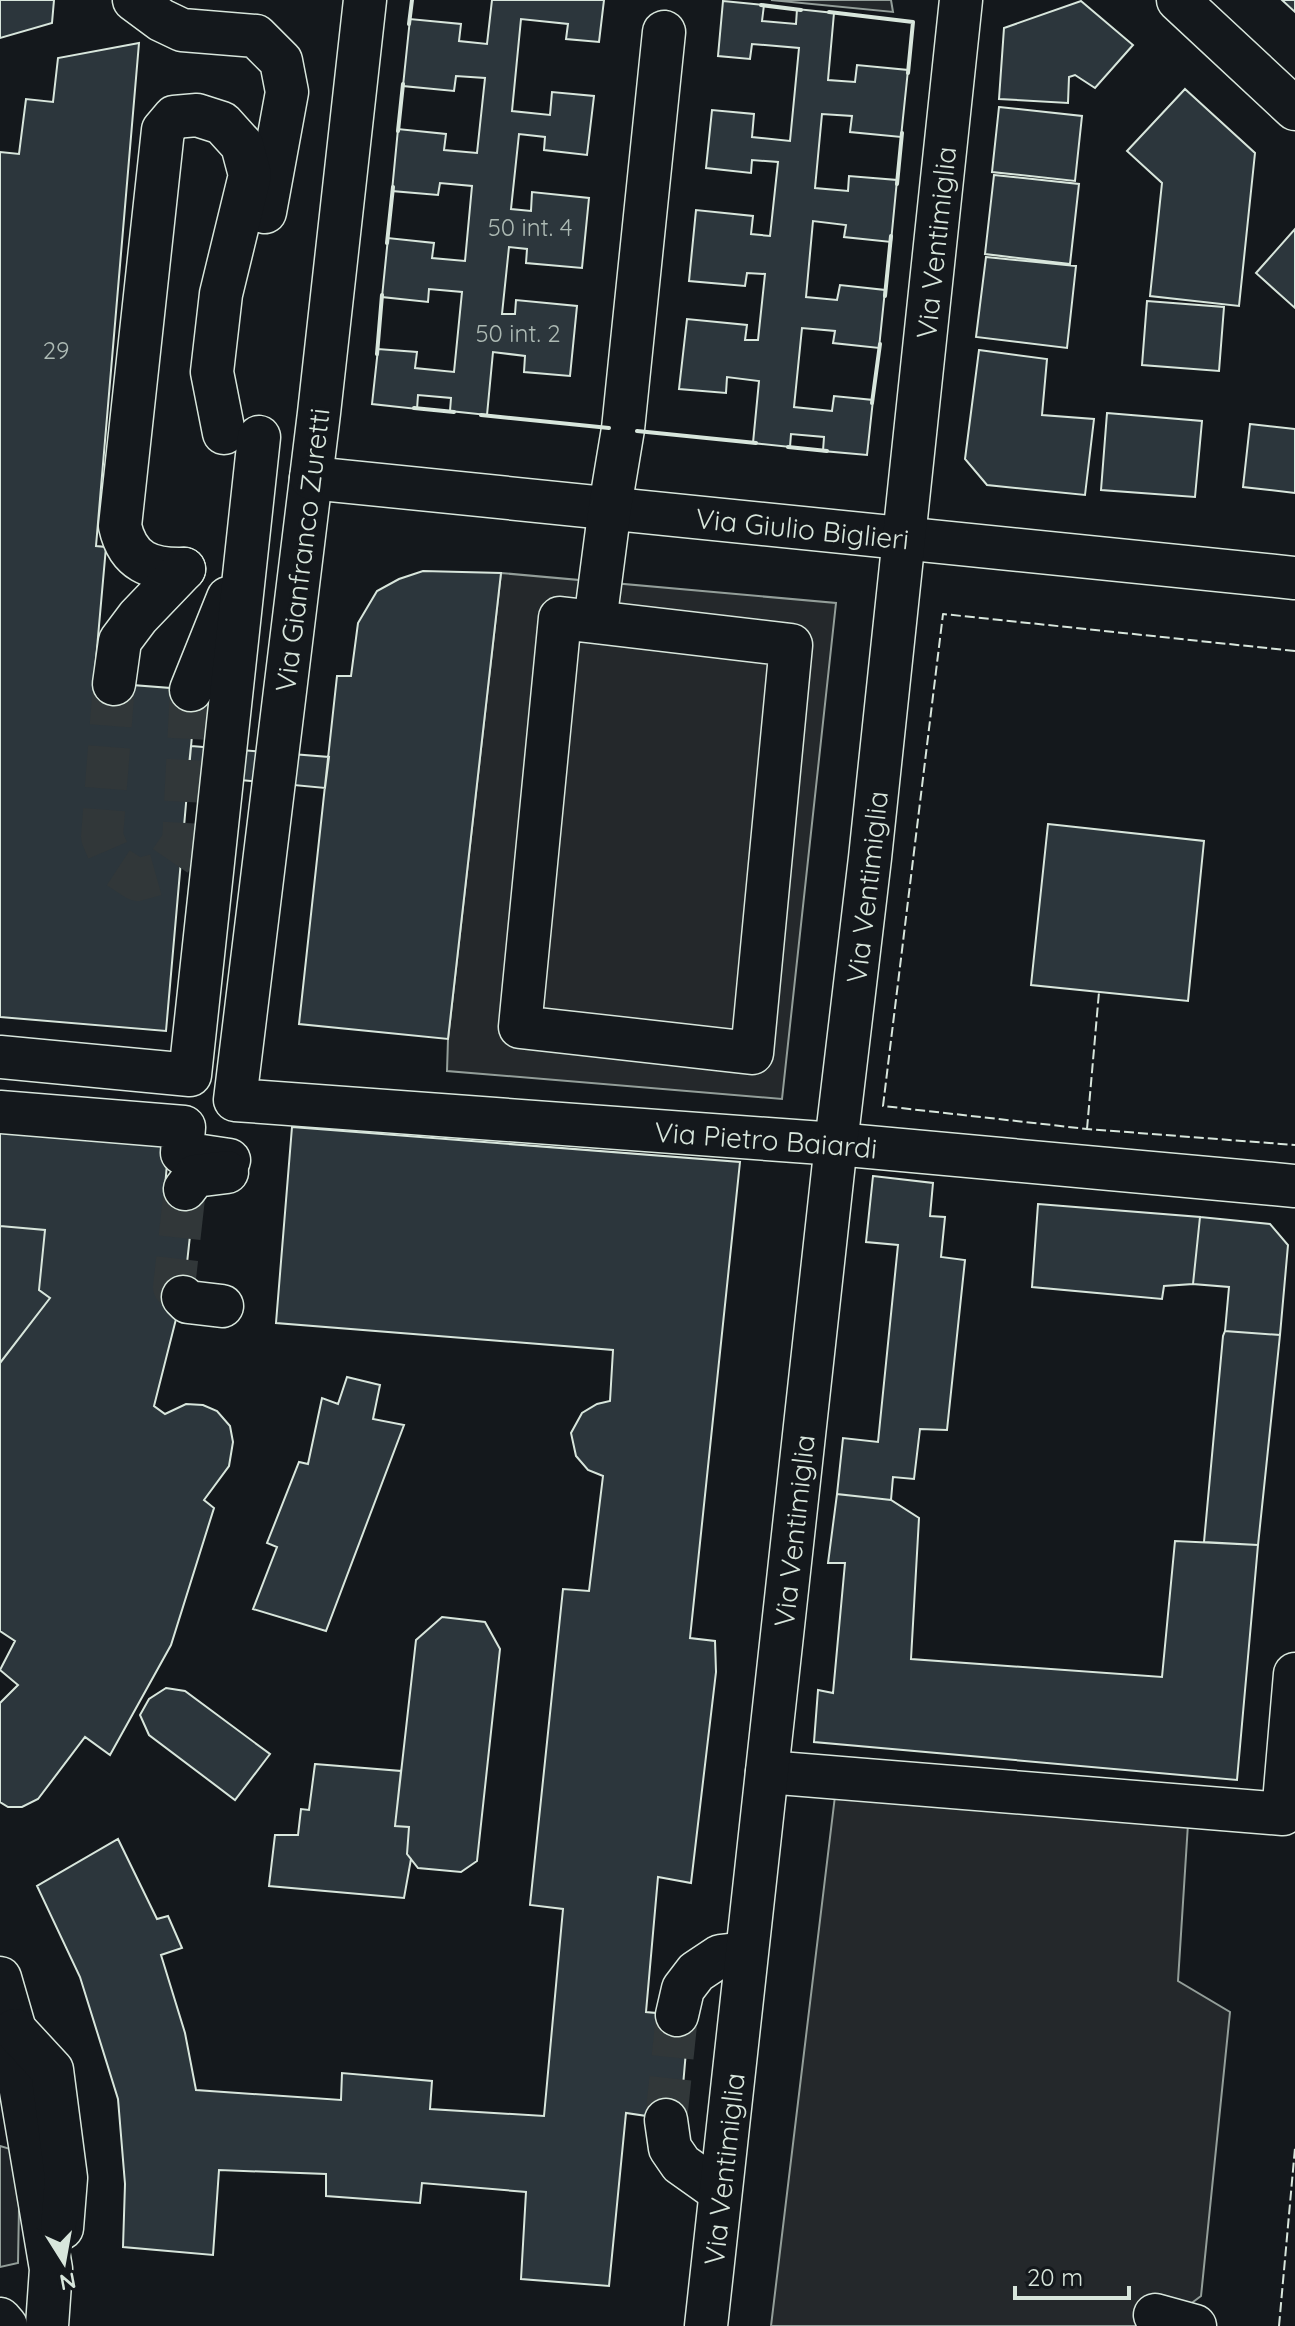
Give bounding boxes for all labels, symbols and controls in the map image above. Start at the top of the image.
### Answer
street label: Via Ventimiglia [908,145,963,341]
house number: 50 int. 4 [488,212,572,242]
house number: 50 int. 2 [475,318,561,348]
house number: 29 [43,335,69,365]
street label: Via Gianfranco Zuretti [267,406,337,694]
street label: Via Giulio Biglieri [694,500,911,556]
street label: Via Ventimiglia [838,789,895,985]
street label: Via Pietro Baiardi [653,1113,879,1165]
street label: Via Ventimiglia [766,1433,821,1629]
street label: Via Ventimiglia [695,2071,751,2267]
north arrow [24,2222,104,2302]
scale bar [1015,2250,1129,2300]
text: 20 m [1027,2262,1083,2292]
text: N [57,2266,78,2297]

